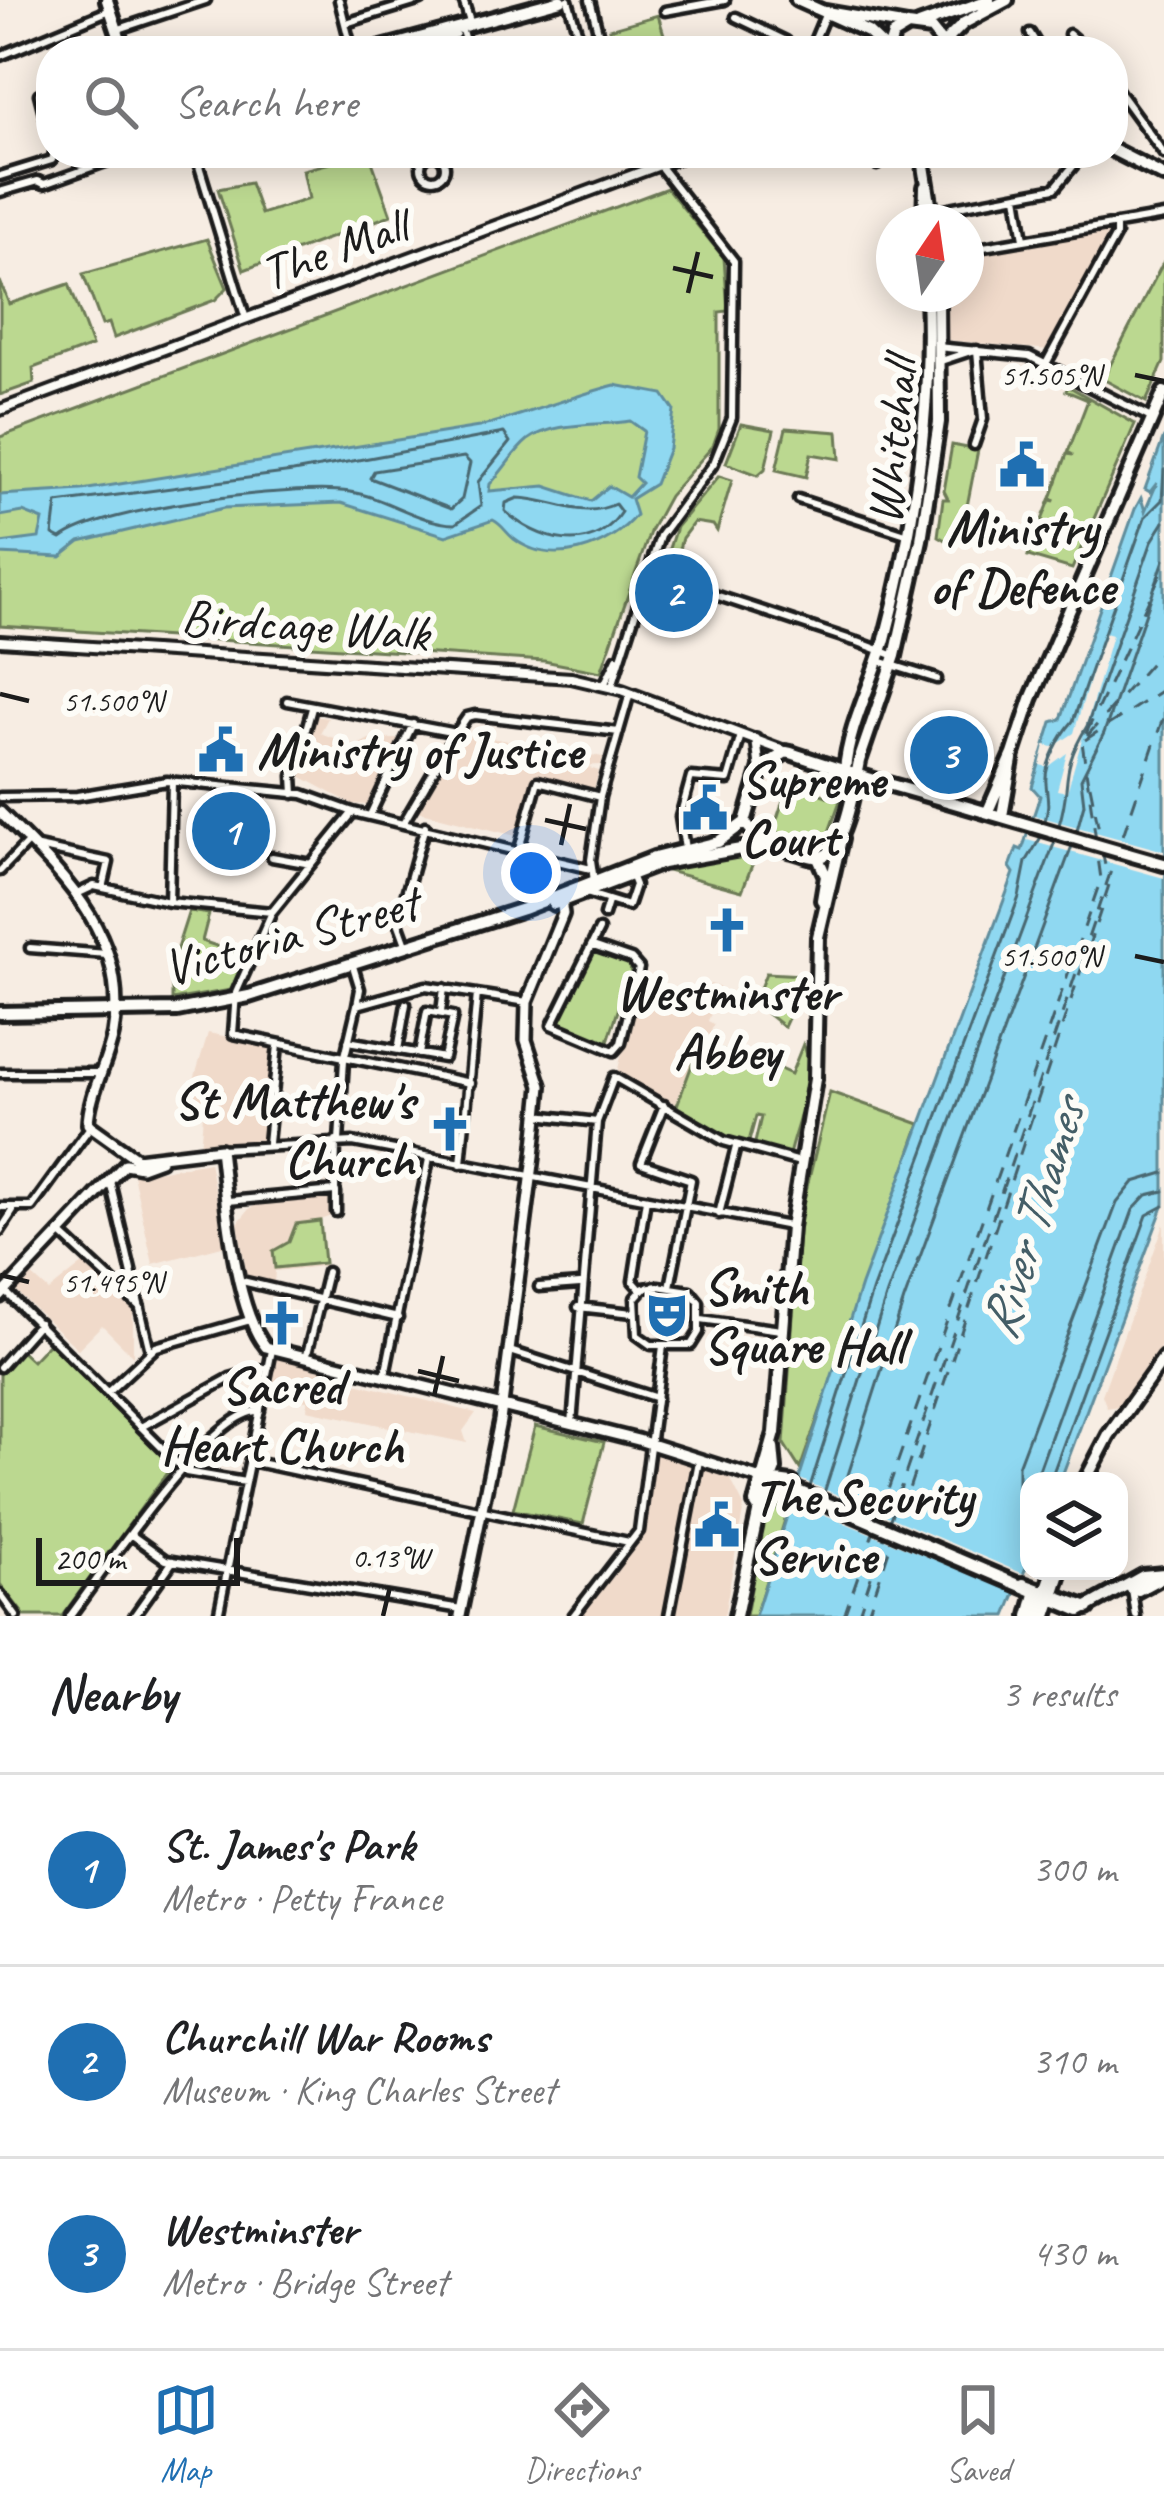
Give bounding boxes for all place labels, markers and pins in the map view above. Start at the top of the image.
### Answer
public building icon: Ministry of Defence [997,440,1047,490]
place label: Ministry of Defence [930,496,1119,619]
pin: 2 [635,548,713,638]
pin: 3 [910,710,988,800]
place label: Ministry of Justice [257,719,586,783]
public building icon: Ministry of Justice [196,725,246,775]
place label: Supreme Court [741,748,889,871]
public building icon: Supreme Court [680,783,730,833]
pin: 1 [192,786,270,876]
church icon: Westminster Abbey [702,905,752,955]
place label: Westminster Abbey [616,961,843,1084]
place label: St Matthew's Church [173,1069,419,1192]
church icon: St Matthew's Church [425,1104,475,1154]
place label: Smith Square Hall [703,1255,914,1378]
theatre icon: Smith Square Hall [642,1290,692,1340]
church icon: Sacred Heart Church [257,1298,307,1348]
place label: Sacred Heart Church [161,1354,405,1477]
place label: The Security Service [753,1465,977,1588]
public building icon: The Security Service [692,1500,742,1550]

